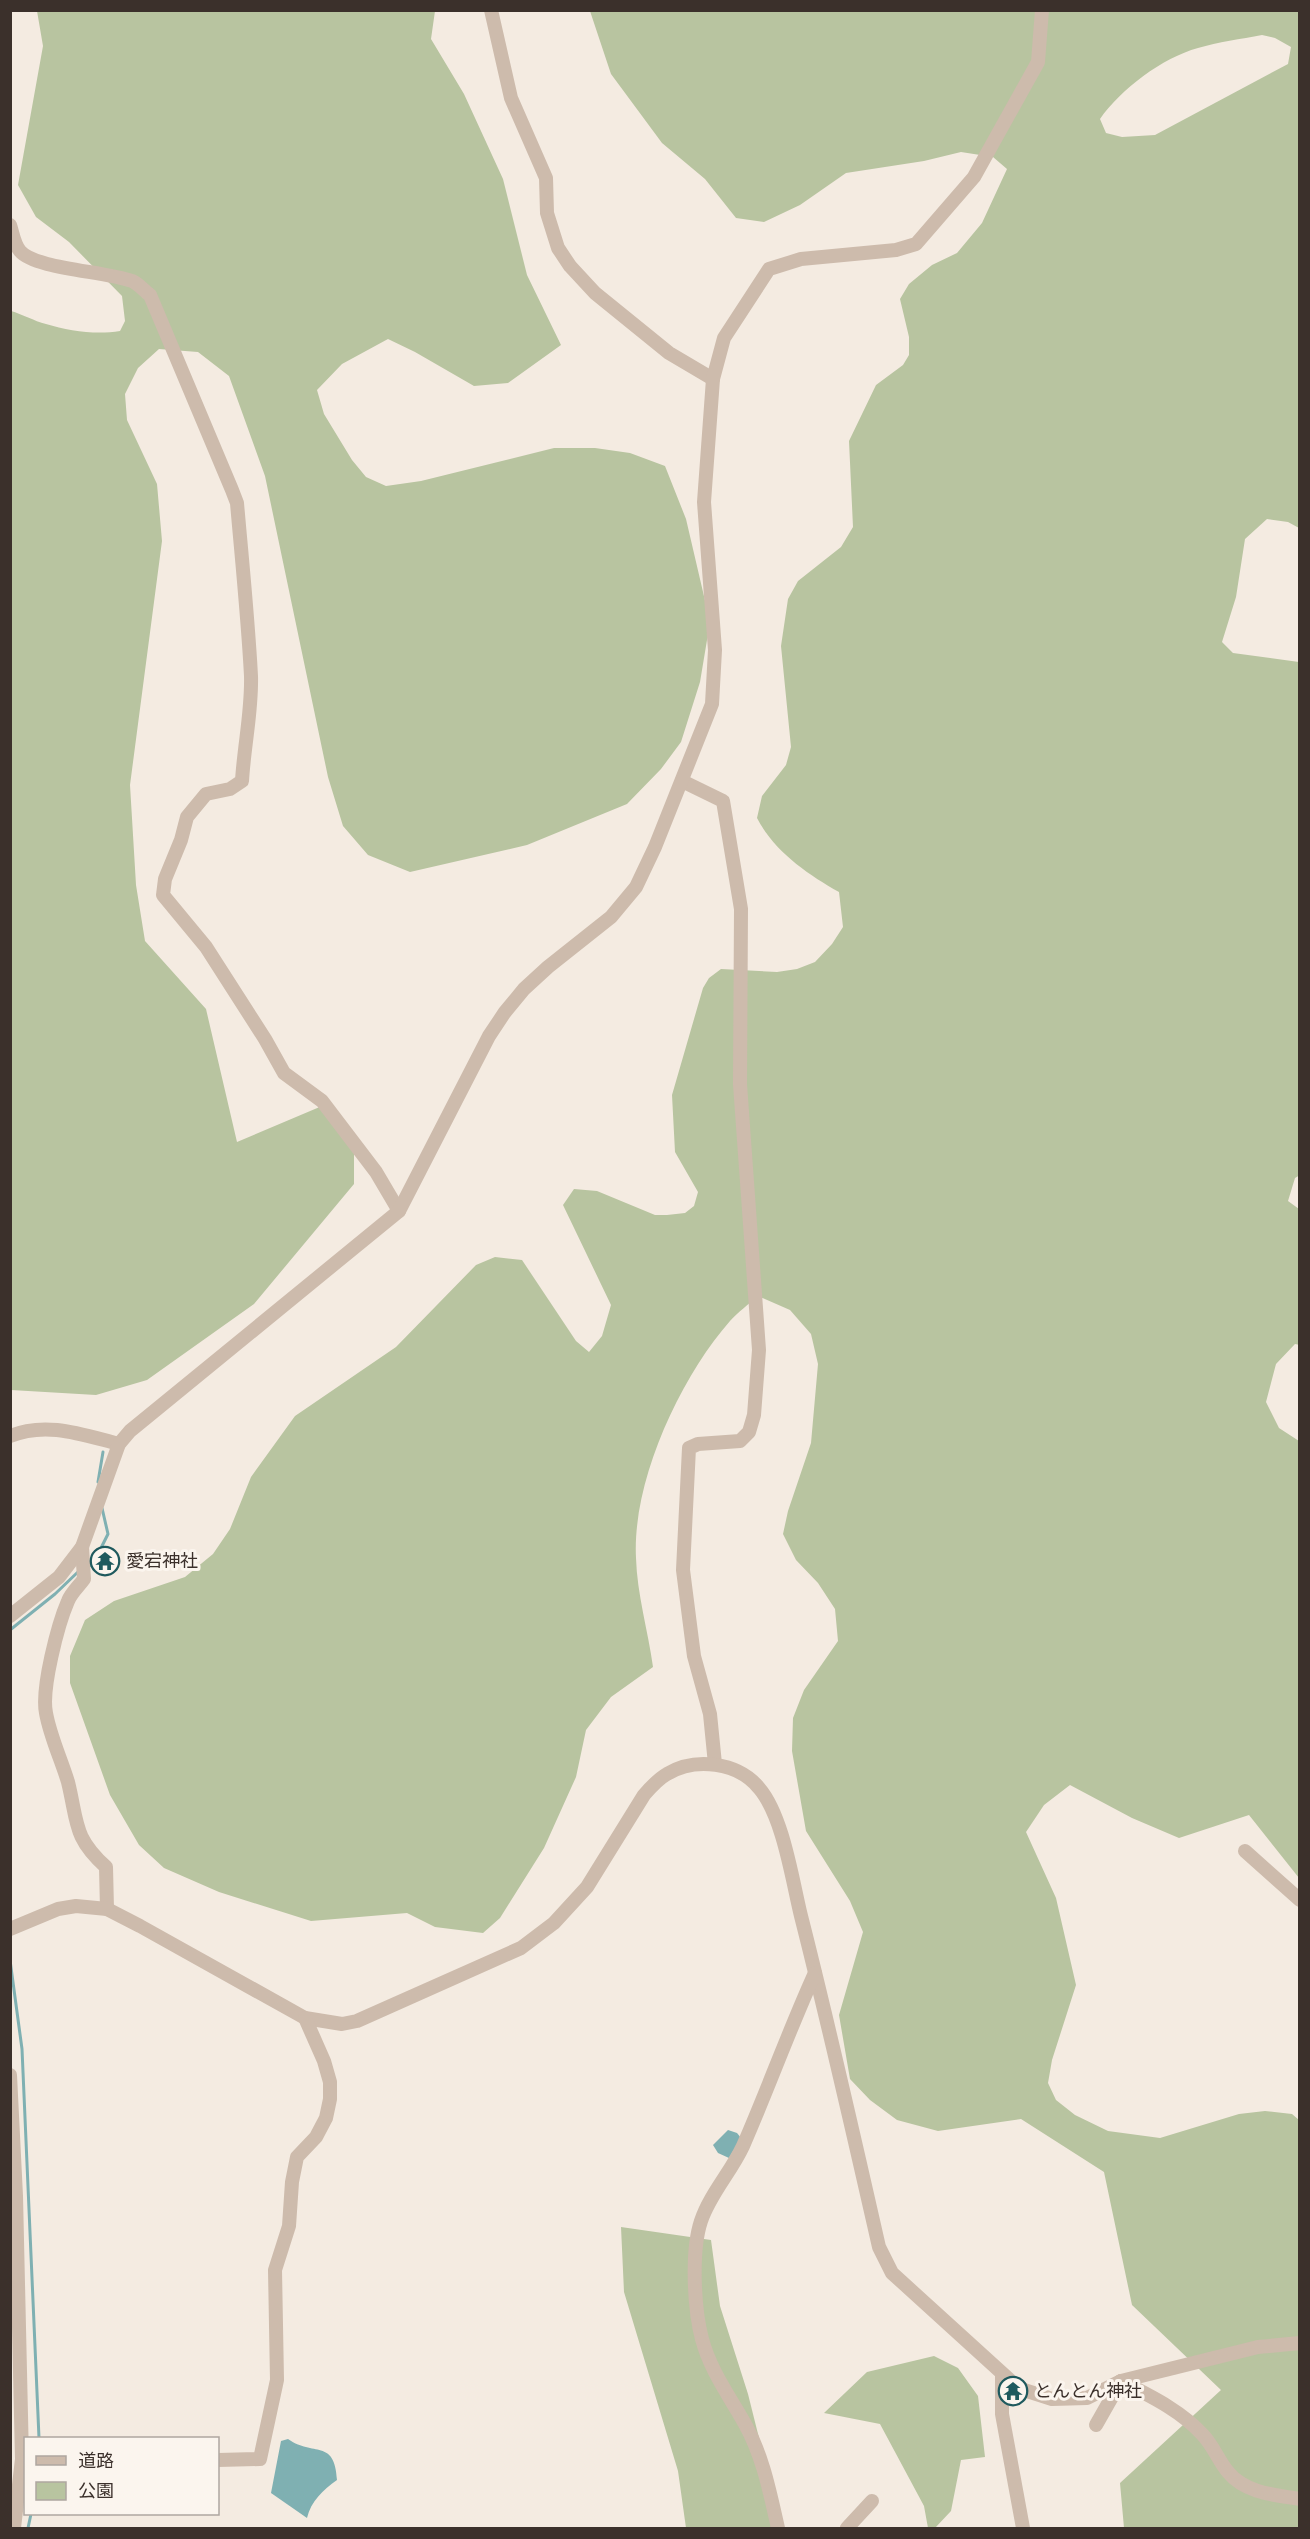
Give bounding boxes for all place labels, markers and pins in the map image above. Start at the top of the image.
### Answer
temple icon: 愛宕神社 [89,1545,121,1577]
place label: 愛宕神社 [126,1550,198,1571]
temple icon: とんとん神社 [997,2375,1029,2407]
place label: とんとん神社 [1034,2380,1142,2401]

